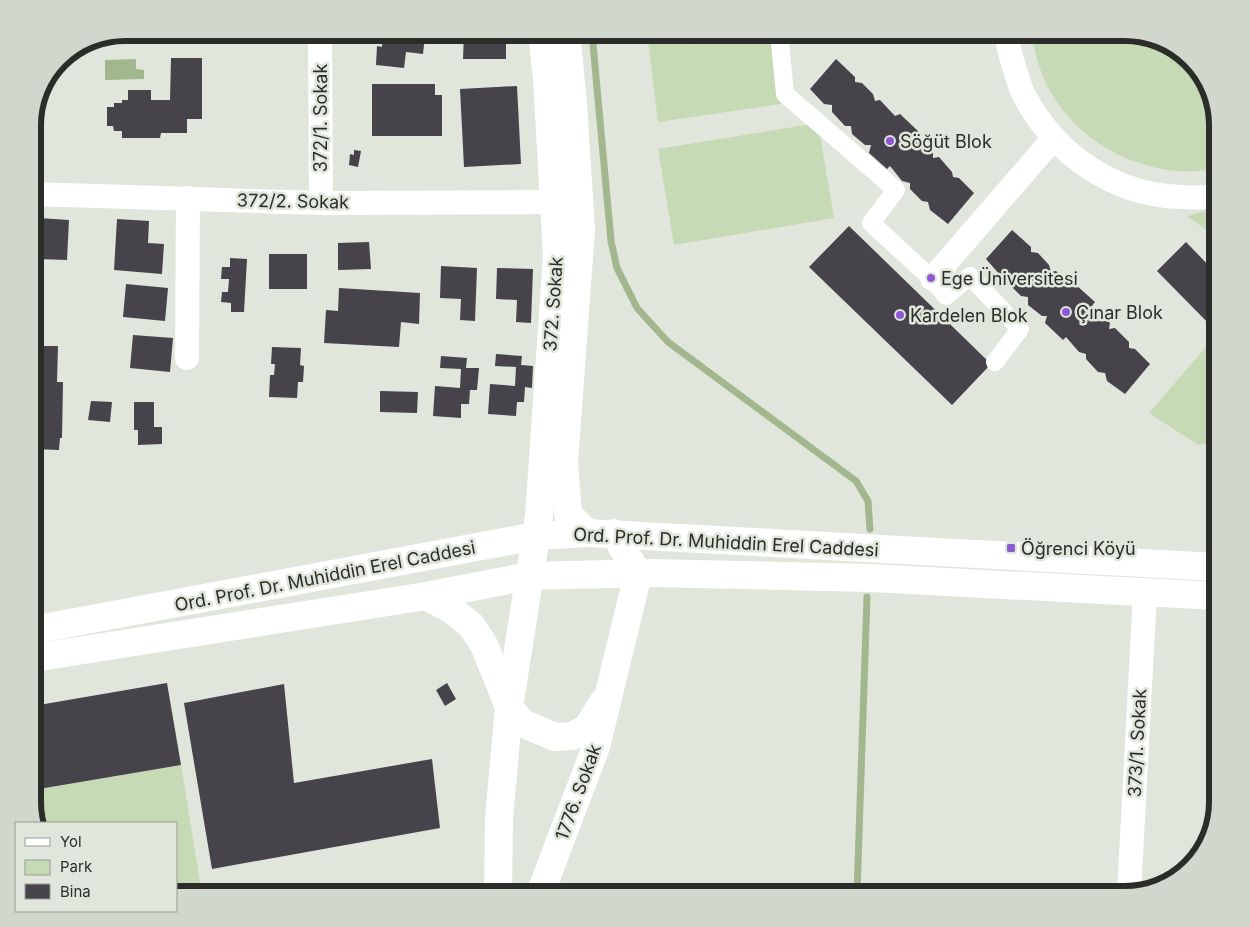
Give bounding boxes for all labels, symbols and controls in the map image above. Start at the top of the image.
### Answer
street label: 372/1. Sokak [310,64,331,172]
place label: Söğüt Blok [900,131,992,152]
marker: Söğüt Blok [884,135,896,147]
street label: 372/2. Sokak [237,190,349,212]
street label: 372. Sokak [539,256,567,352]
place label: Ege Üniversitesi [941,267,1078,289]
marker: Ege Üniversitesi [925,272,937,284]
place label: Çınar Blok [1076,302,1163,323]
place label: Kardelen Blok [910,305,1028,326]
marker: Çınar Blok [1060,306,1072,318]
marker: Kardelen Blok [894,309,906,321]
street label: Ord. Prof. Dr. Muhiddin Erel Caddesi [573,524,879,560]
street label: Ord. Prof. Dr. Muhiddin Erel Caddesi [173,537,477,615]
place label: Öğrenci Köyü [1021,537,1136,559]
marker: Öğrenci Köyü [1005,542,1017,554]
street label: 373/1. Sokak [1124,688,1150,798]
street label: 1776. Sokak [551,741,605,843]
legend [15,822,178,912]
text: Yol [60,832,82,851]
text: Park [60,857,93,876]
text: Bina [60,882,91,901]

